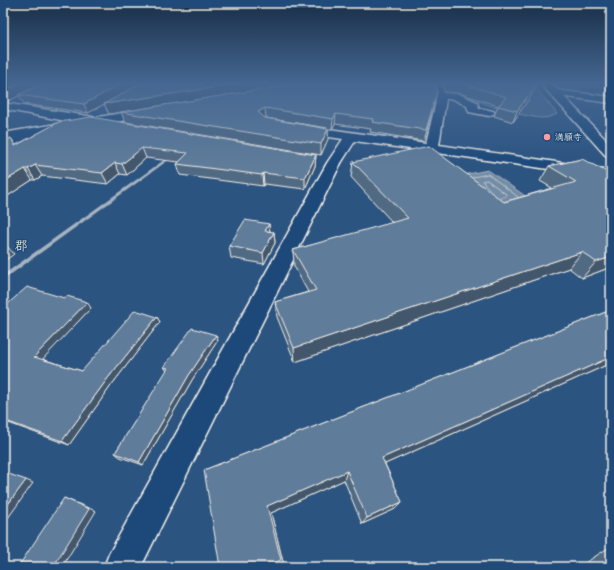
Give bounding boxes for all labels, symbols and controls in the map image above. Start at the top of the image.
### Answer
place label: 満願寺 [555,131,582,143]
marker: 満願寺 [542,132,552,142]
district label: 郡 [14,237,28,254]

